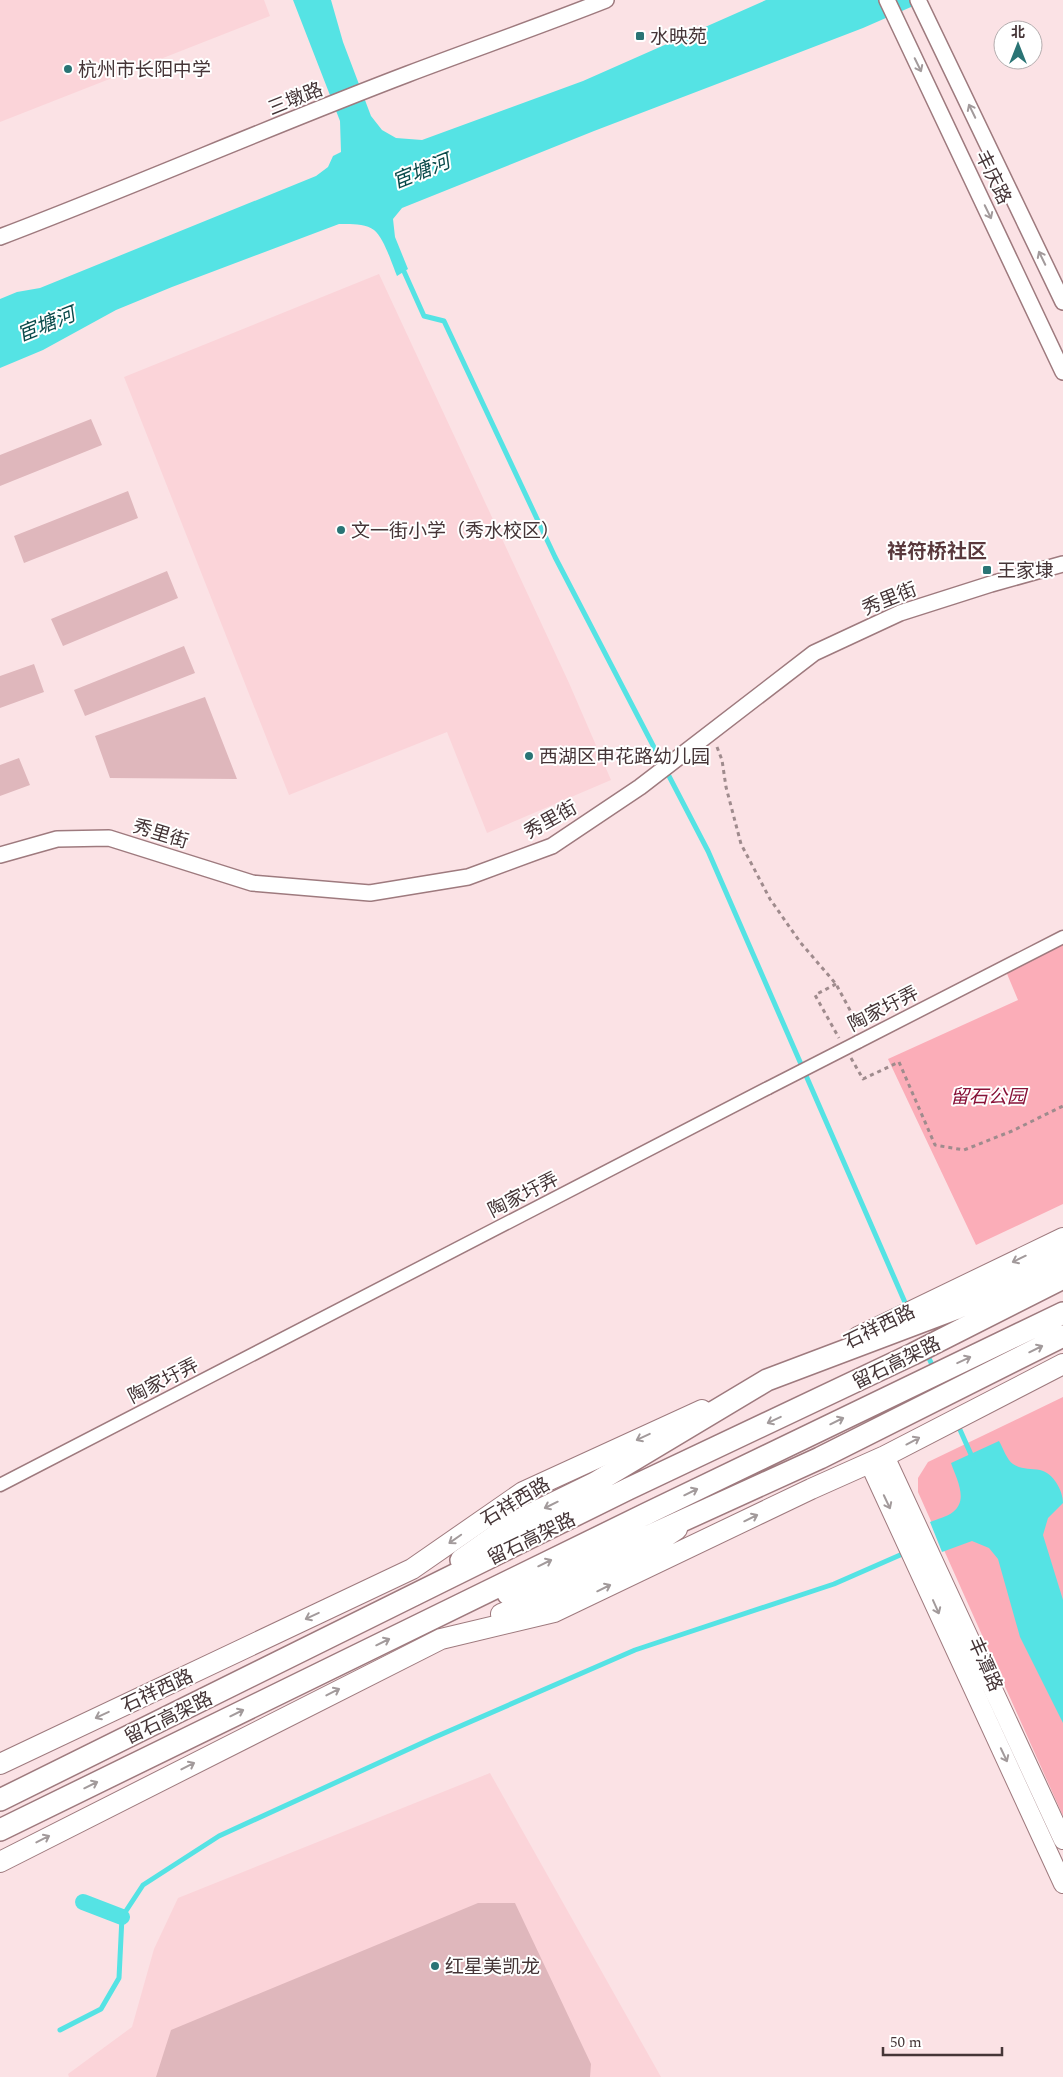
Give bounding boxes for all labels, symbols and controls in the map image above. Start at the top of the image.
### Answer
north arrow [993,20,1043,70]
text: 北 [1011,22,1025,43]
place label: 水映苑 [650,23,707,52]
marker: 水映苑 [634,30,646,42]
place label: 杭州市长阳中学 [78,56,211,85]
one-way arrow [913,58,923,73]
marker: 杭州市长阳中学 [62,63,74,75]
street label: 三墩路 [264,75,327,124]
one-way arrow [966,104,976,119]
water label: 宦塘河 [388,145,459,197]
street label: 丰庆路 [967,146,1018,210]
one-way arrow [984,204,993,219]
one-way arrow [1037,251,1046,266]
water label: 宦塘河 [13,298,84,350]
place label: 文一街小学（秀水校区） [351,517,560,546]
marker: 文一街小学（秀水校区） [335,524,347,536]
district label: 祥符桥社区 [887,537,987,567]
place label: 王家埭 [997,557,1054,586]
marker: 王家埭 [981,564,993,576]
street label: 秀里街 [858,575,921,624]
place label: 西湖区申花路幼儿园 [539,743,710,772]
marker: 西湖区申花路幼儿园 [523,750,535,762]
street label: 秀里街 [519,794,583,847]
street label: 秀里街 [129,812,192,857]
street label: 陶家圩弄 [843,979,924,1040]
park label: 留石公园 [950,1083,1029,1112]
street label: 陶家圩弄 [483,1165,564,1226]
one-way arrow [1012,1255,1027,1265]
street label: 石祥西路 [839,1298,920,1357]
street label: 留石高架路 [848,1329,946,1397]
one-way arrow [1028,1344,1043,1354]
street label: 陶家圩弄 [123,1351,204,1412]
one-way arrow [956,1354,971,1364]
one-way arrow [767,1415,782,1425]
one-way arrow [829,1416,844,1425]
one-way arrow [636,1432,651,1442]
one-way arrow [905,1436,920,1445]
street label: 石祥西路 [476,1470,556,1534]
one-way arrow [683,1487,698,1496]
one-way arrow [883,1494,893,1509]
one-way arrow [544,1500,559,1510]
street label: 留石高架路 [483,1505,581,1573]
one-way arrow [743,1513,758,1523]
one-way arrow [448,1534,462,1544]
one-way arrow [537,1558,552,1567]
one-way arrow [596,1583,611,1592]
one-way arrow [932,1599,942,1614]
one-way arrow [305,1611,320,1621]
street label: 丰潭路 [960,1633,1009,1697]
one-way arrow [375,1637,390,1646]
street label: 石祥西路 [117,1662,198,1721]
street label: 留石高架路 [120,1684,218,1752]
one-way arrow [325,1687,340,1696]
one-way arrow [229,1708,244,1718]
one-way arrow [95,1711,110,1721]
one-way arrow [999,1747,1009,1762]
one-way arrow [181,1761,196,1771]
one-way arrow [83,1780,98,1789]
one-way arrow [36,1834,51,1844]
place label: 红星美凯龙 [445,1953,540,1982]
marker: 红星美凯龙 [429,1960,441,1972]
scale bar [883,2024,1002,2056]
text: 50 m [890,2031,922,2054]

